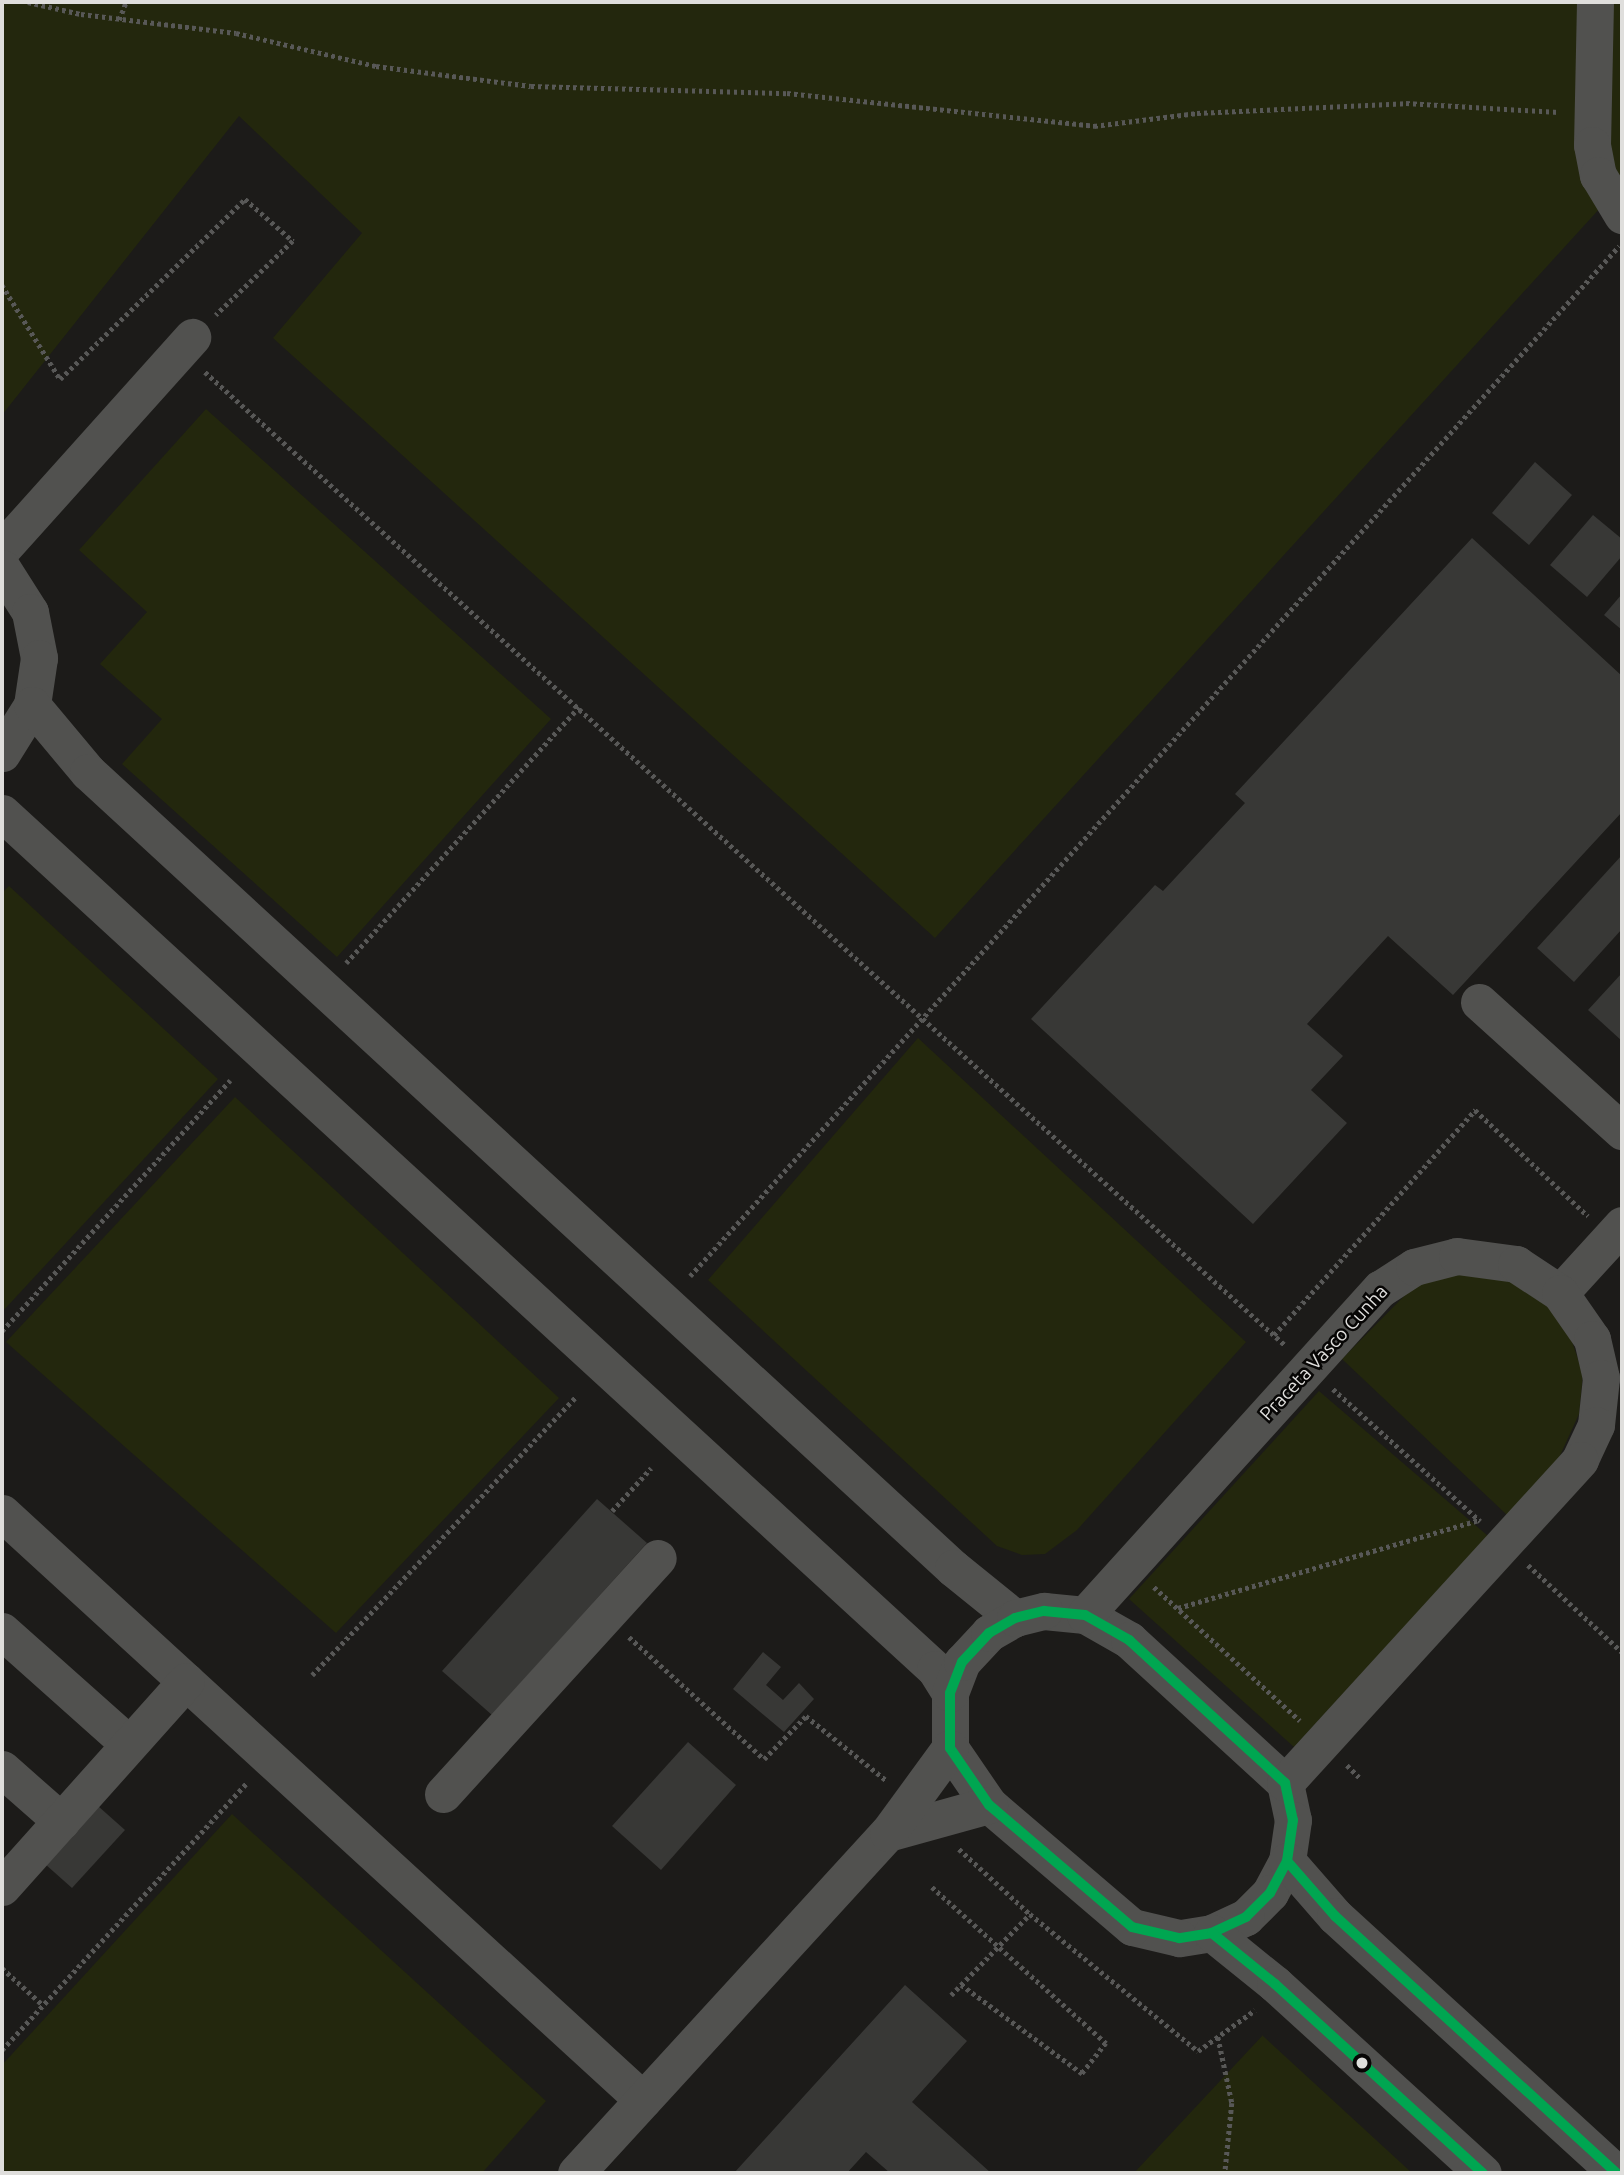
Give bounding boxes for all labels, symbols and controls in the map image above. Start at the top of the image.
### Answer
street label: Praceta Vasco Cunha [1255,1281,1393,1425]
unlabelled marker [1355,2056,1369,2070]

